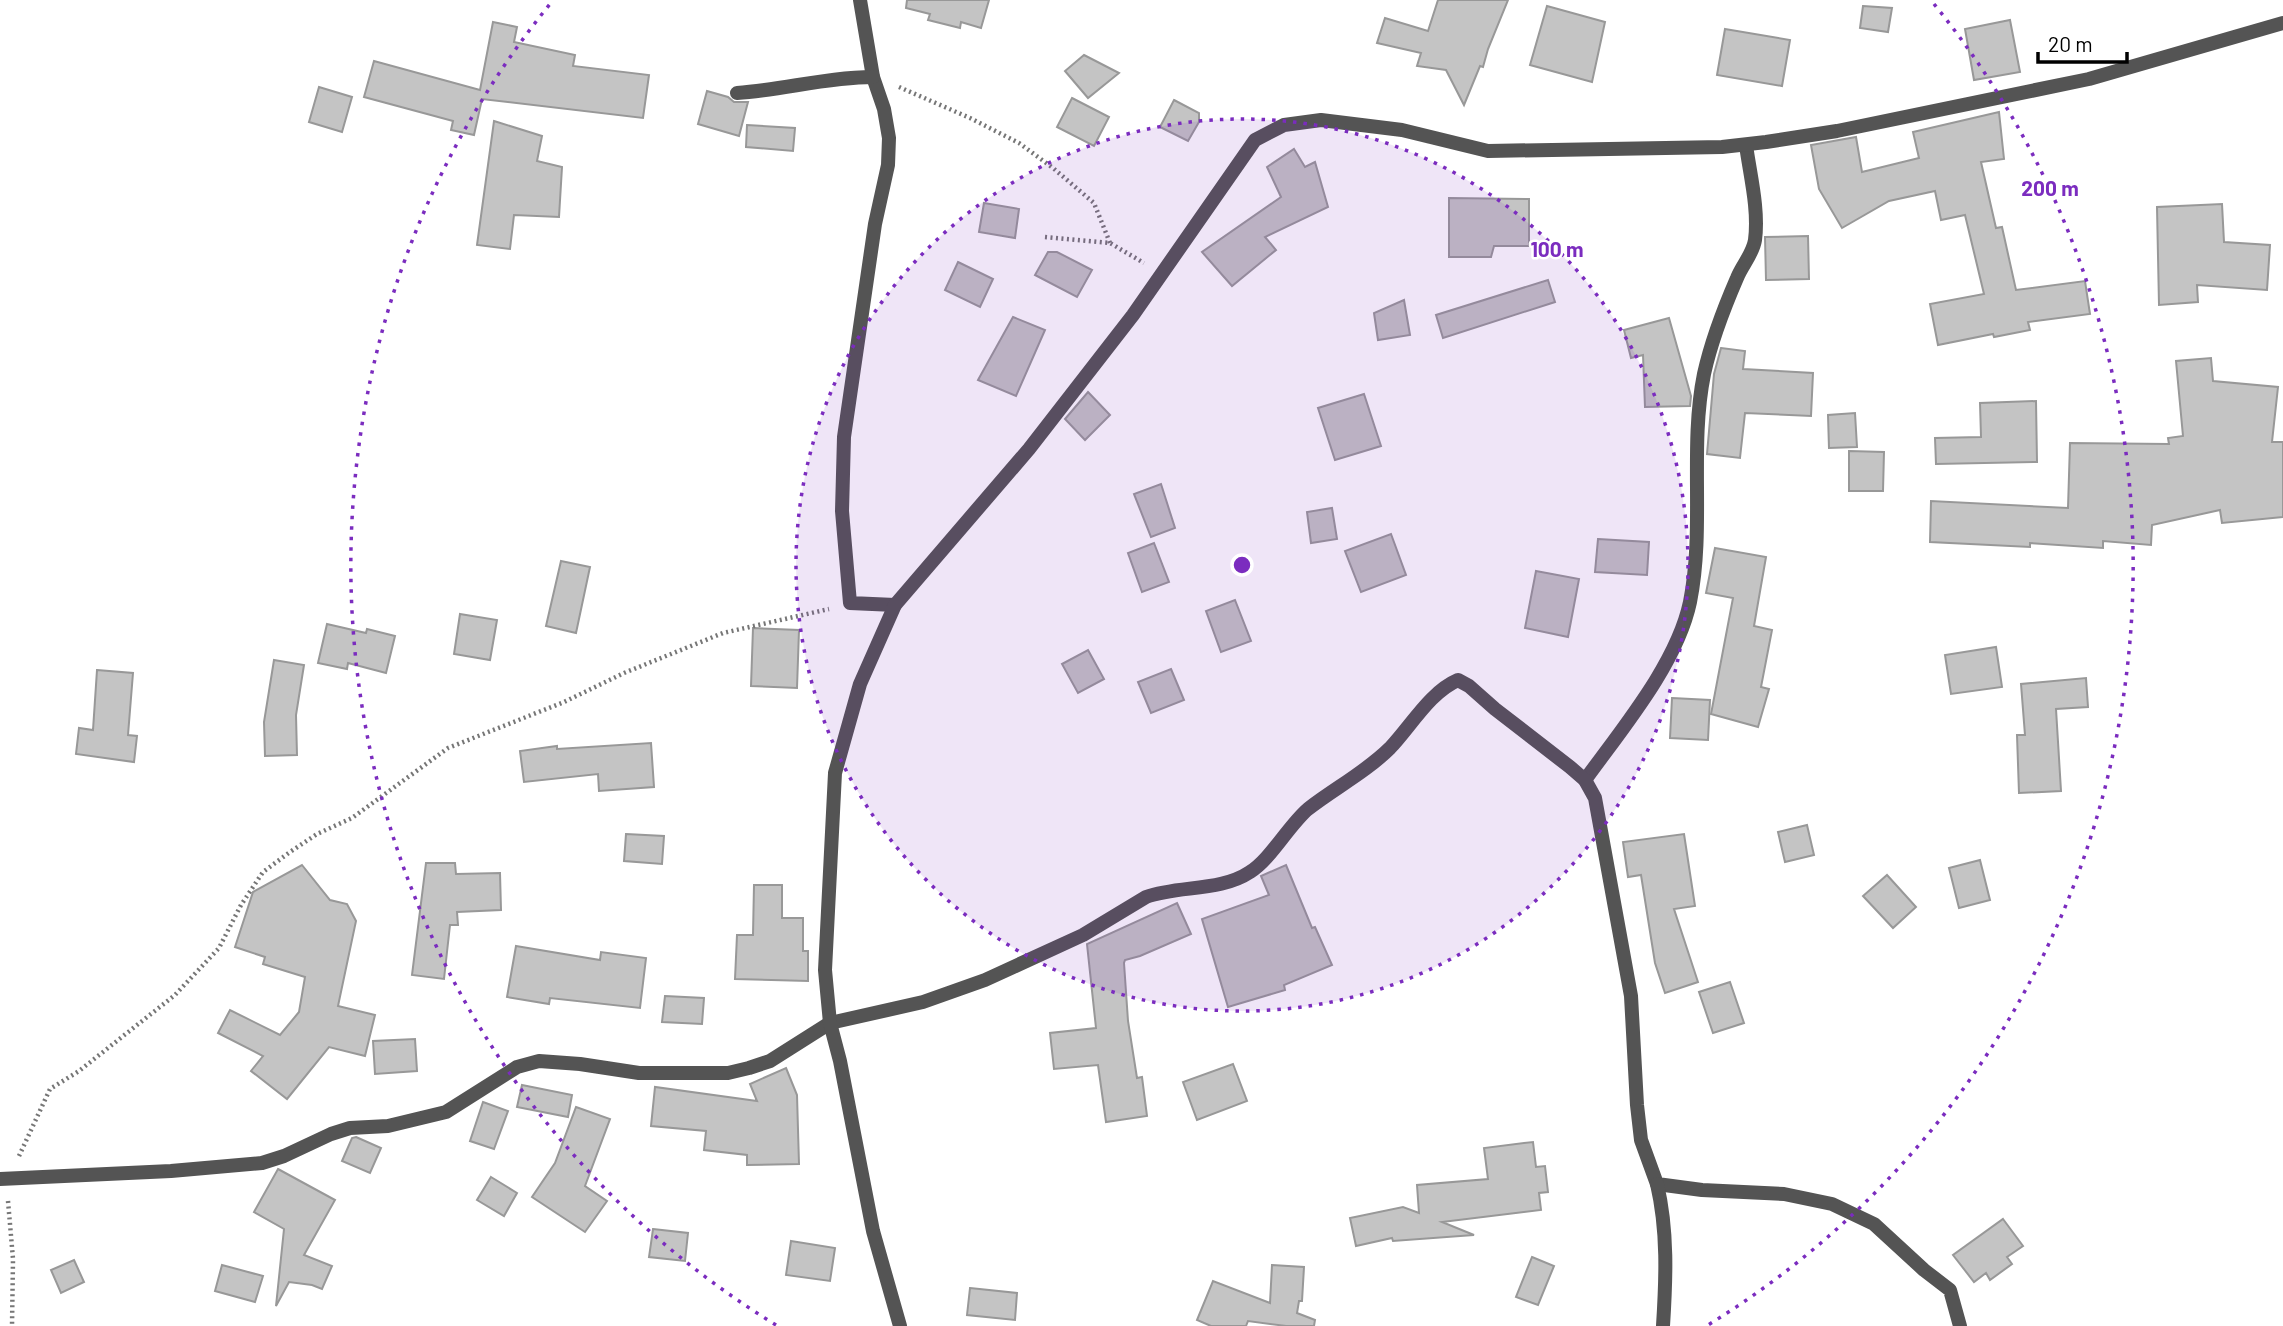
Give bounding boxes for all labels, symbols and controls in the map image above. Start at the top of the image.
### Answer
scale bar [2038,21,2127,65]
text: 20 m [2048,31,2093,56]
text: 200 m [2021,175,2079,200]
text: 100 m [1530,236,1584,261]
centre of rings [1230,553,1254,577]

